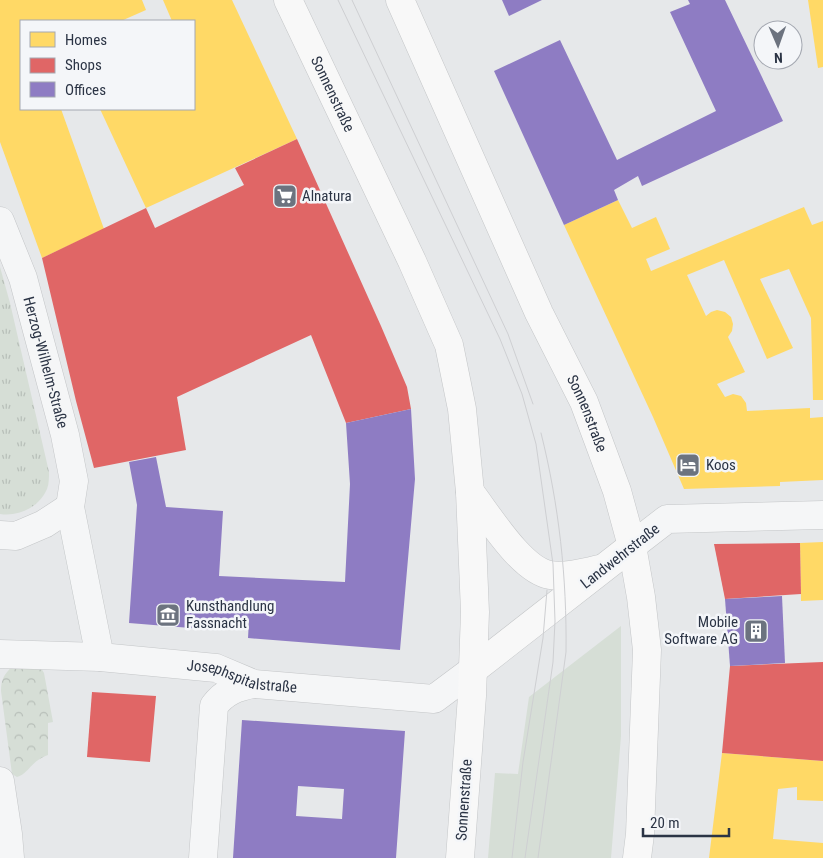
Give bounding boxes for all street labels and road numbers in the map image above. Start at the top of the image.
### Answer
street label: Sonnenstraße [307,53,358,135]
street label: Herzog-Wilhelm-Straße [19,295,72,430]
street label: Sonnenstraße [563,372,611,455]
street label: Landwehrstraße [577,520,663,592]
street label: Josephspitalstraße [186,656,298,697]
street label: Sonnenstraße [452,759,476,841]

